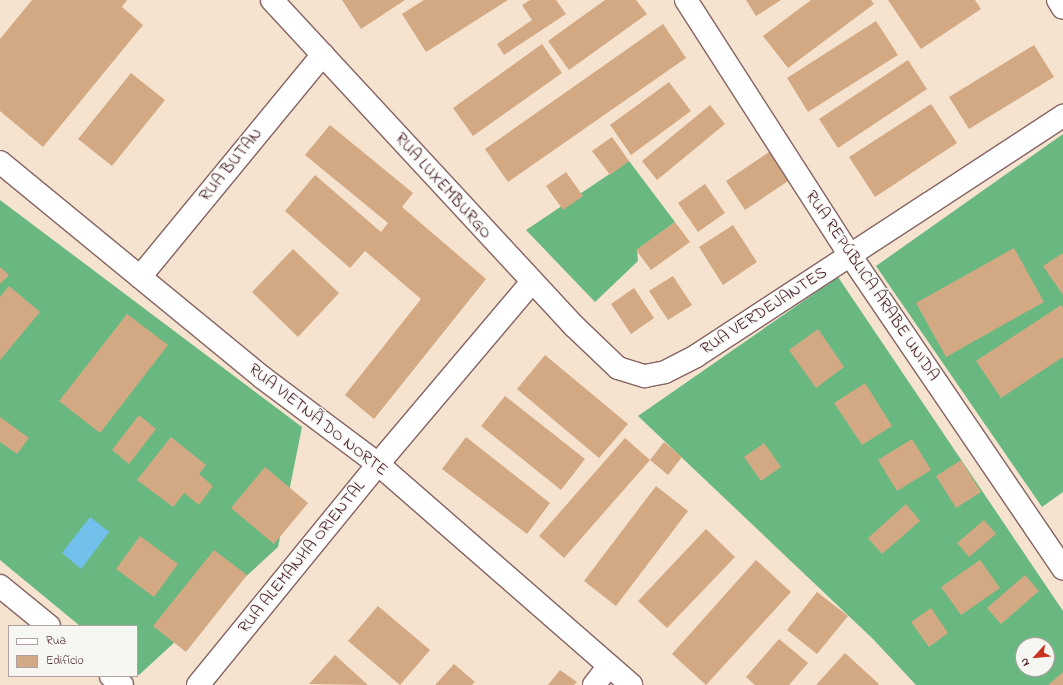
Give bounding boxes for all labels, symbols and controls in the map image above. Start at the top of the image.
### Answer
street label: RUA BUTAN [195,124,267,206]
street label: RUA LUXEMBURGO [390,129,496,243]
street label: RUA REPÚBLICA ÁRABE UNIDA [801,187,943,385]
street label: RUA VERDEJANTES [697,263,831,359]
street label: RUA VIETNÃ DO NORTE [244,359,392,481]
street label: RUA ALEMANHA ORIENTAL [234,477,370,637]
legend [8,625,138,677]
text: Rua [46,632,66,650]
north arrow [1015,637,1055,677]
text: Edifício [46,652,84,670]
text: N [1016,655,1034,669]

